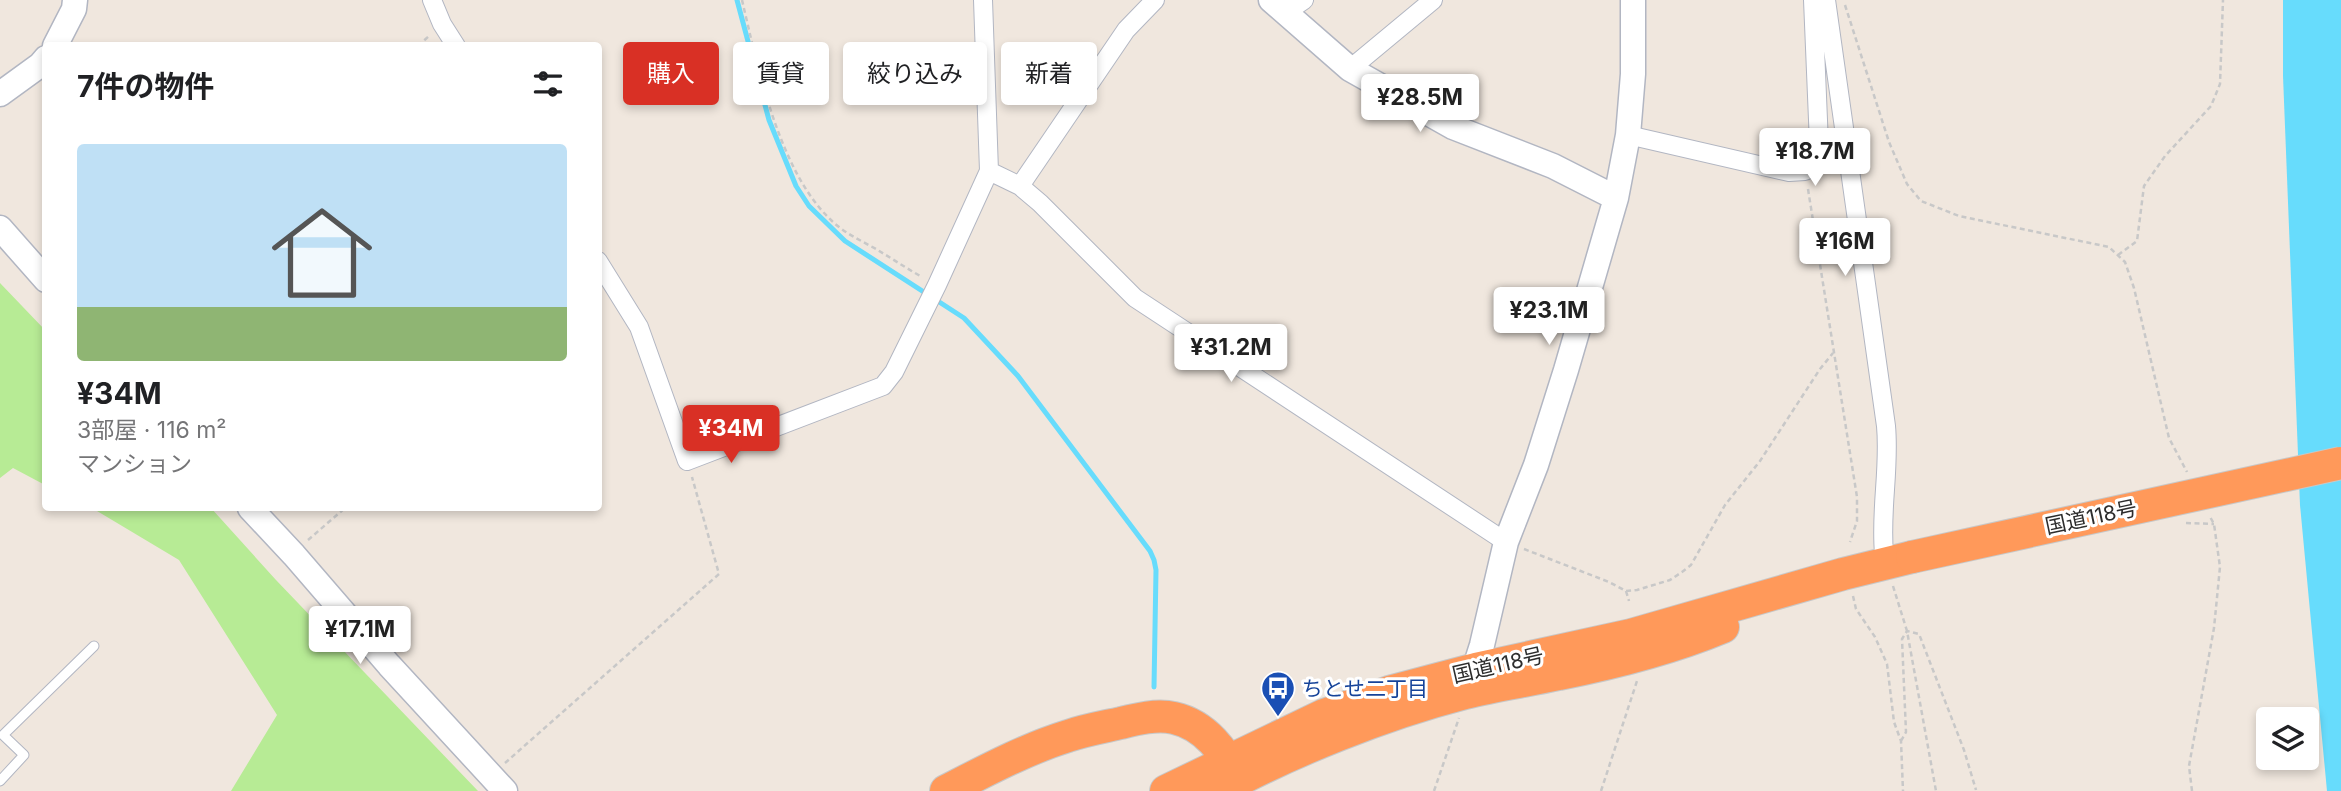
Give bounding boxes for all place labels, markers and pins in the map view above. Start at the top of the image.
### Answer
pin: ¥28.5M [1363,74,1477,134]
pin: ¥18.7M [1758,128,1872,188]
pin: ¥16M [1804,218,1886,278]
pin: ¥23.1M [1492,288,1606,347]
pin: ¥31.2M [1174,324,1288,384]
pin: ¥34M [690,406,772,465]
pin: ¥17.1M [303,606,417,666]
bus stop icon: ちとせ二丁目 [1259,669,1297,718]
place label: ちとせ二丁目 [1302,676,1428,701]

